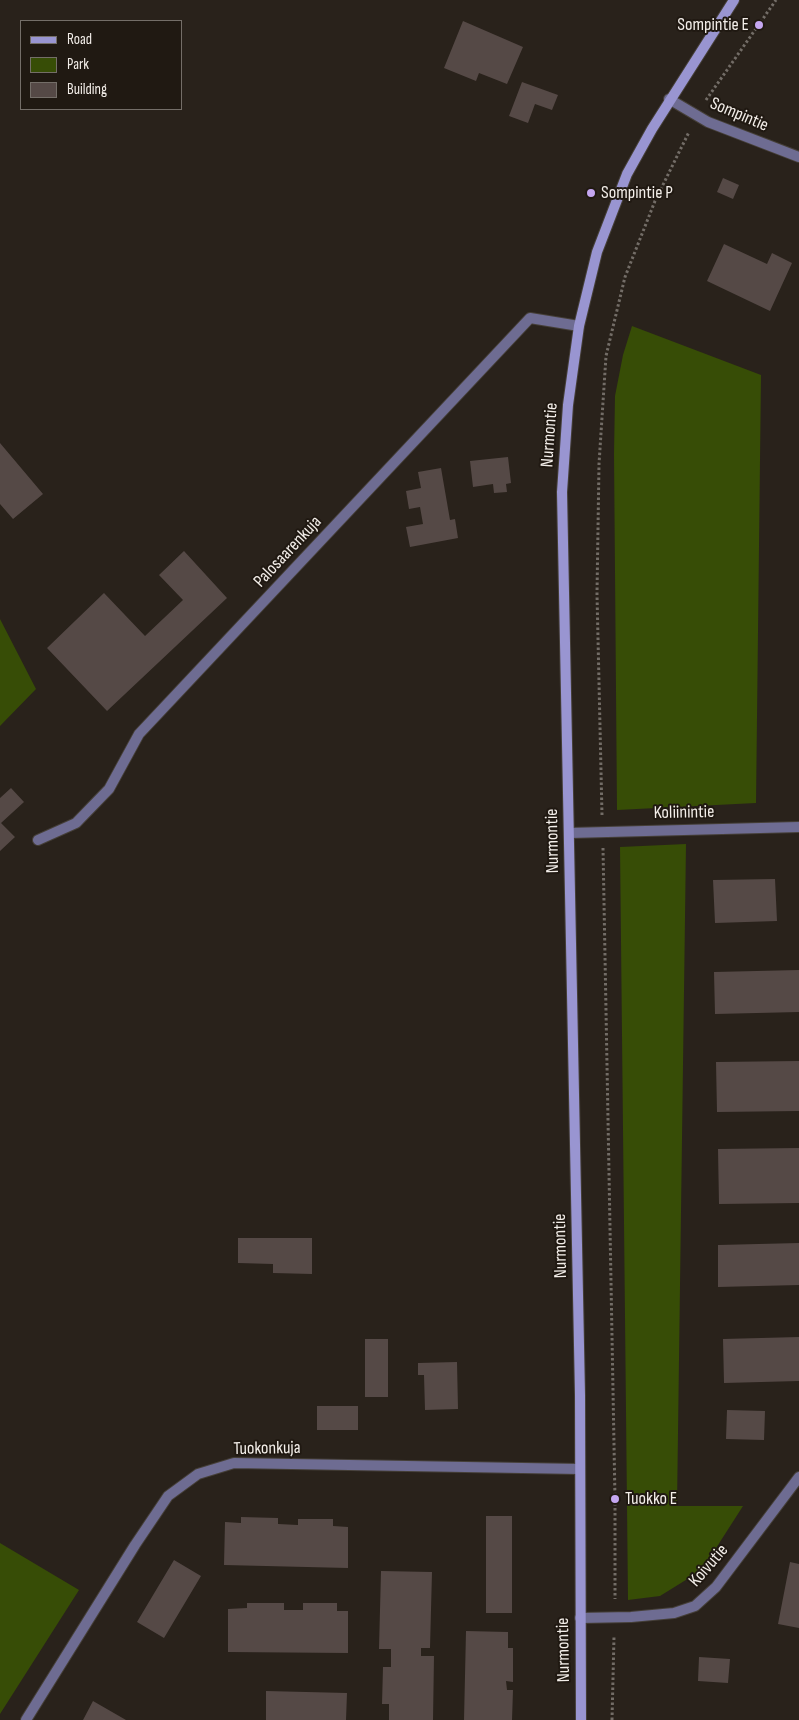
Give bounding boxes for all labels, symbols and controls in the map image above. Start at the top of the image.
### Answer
place label: Sompintie E [677,14,749,36]
marker: Sompintie E [753,19,765,31]
legend [20,20,182,110]
text: Road [67,30,92,49]
text: Park [67,55,89,74]
text: Building [67,80,107,99]
street label: Sompintie [707,93,771,137]
place label: Sompintie P [601,182,673,204]
marker: Sompintie P [585,187,597,199]
street label: Nurmontie [537,402,563,468]
street label: Palosaarenkuja [250,512,326,592]
street label: Koliinintie [653,802,715,824]
street label: Nurmontie [542,808,564,874]
street label: Nurmontie [550,1213,572,1279]
street label: Tuokonkuja [233,1438,301,1460]
place label: Tuokko E [625,1488,677,1510]
marker: Tuokko E [609,1493,621,1505]
street label: Koivutie [685,1540,733,1592]
street label: Nurmontie [553,1617,575,1683]

